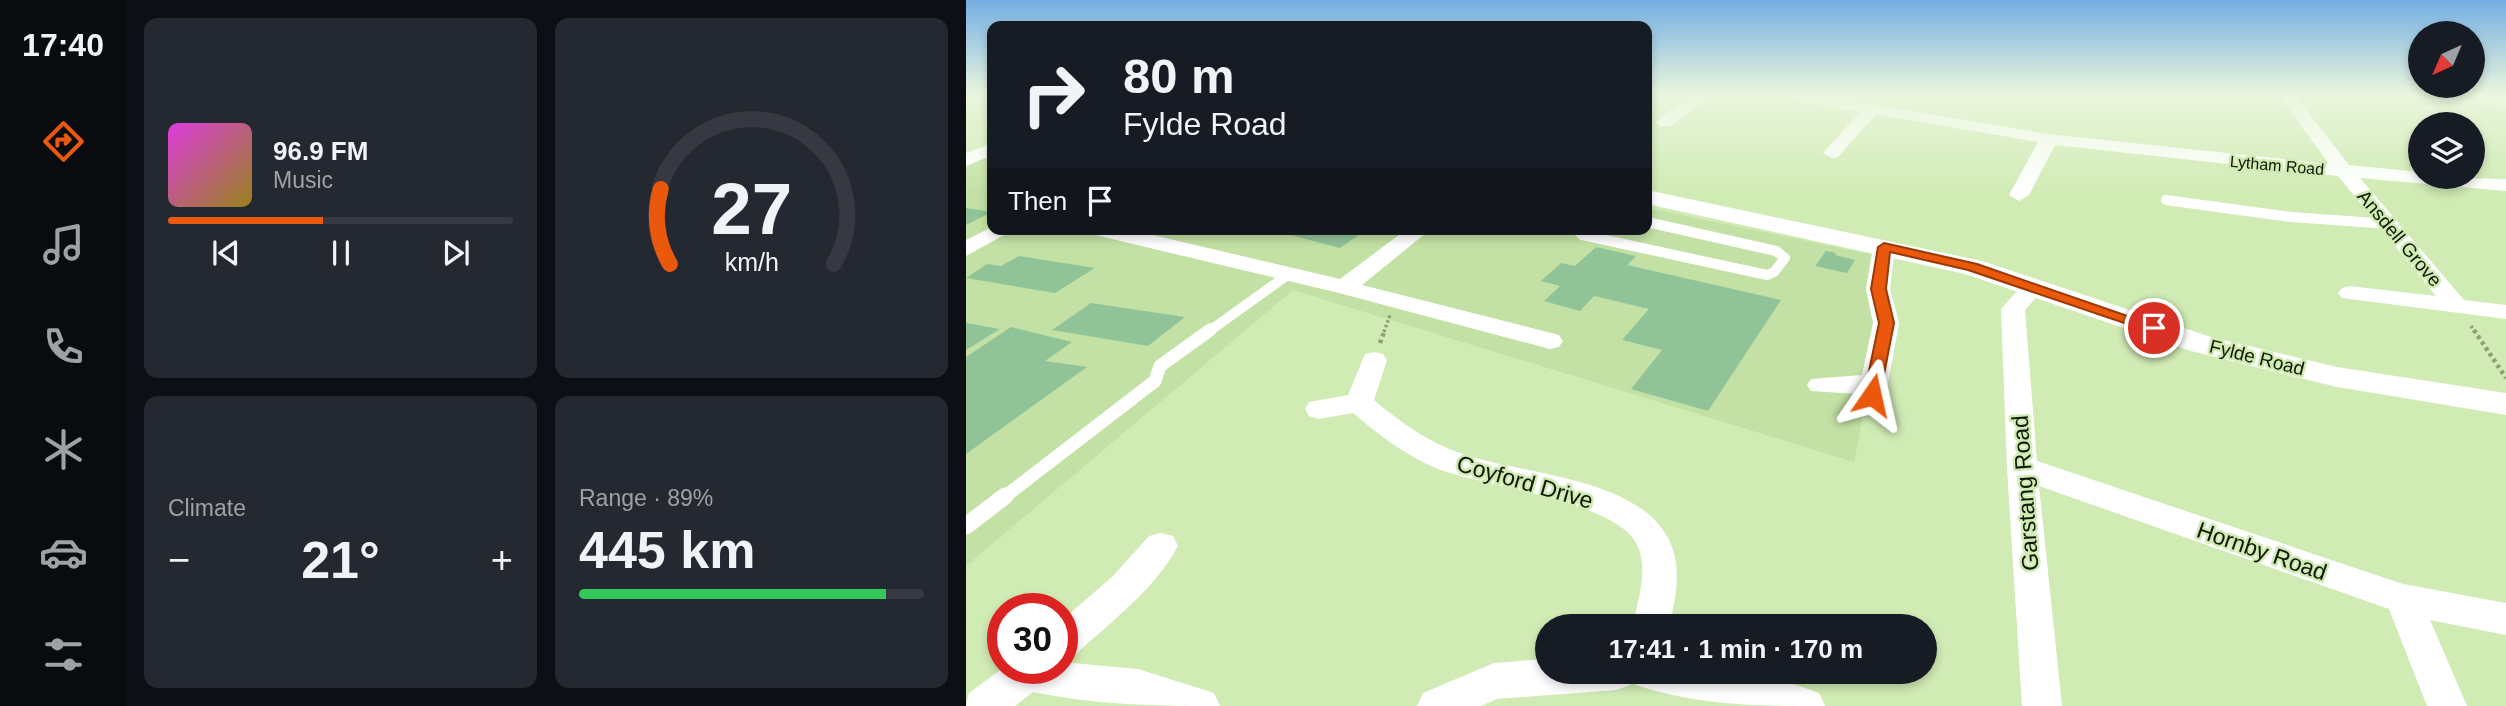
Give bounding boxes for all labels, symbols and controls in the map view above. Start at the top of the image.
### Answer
north arrow [2408,21,2485,98]
map controls [2408,21,2485,189]
text: 17:40 [22,27,104,63]
icon: right [1008,49,1099,140]
text: 80 m [1123,49,1235,103]
text: Fylde Road [1123,106,1287,142]
button: layers [2408,112,2485,189]
icon: directions [39,117,88,166]
text: 96.9 FM [273,136,368,166]
street label: Lytham Road [2229,153,2325,178]
text: Music [273,167,333,193]
text: 27 [711,168,792,249]
icon: arrive [1081,182,1119,220]
text: Then [1008,186,1067,216]
street label: Ansdell Grove [2353,186,2446,291]
icon: music [39,220,88,269]
icon: previous [207,234,245,272]
icon: pause [322,234,360,272]
icon: next [437,234,475,272]
text: km/h [724,248,779,276]
pin [2124,298,2184,358]
icon: arrive [2135,309,2173,347]
icon: phone [39,322,88,371]
street label: Fylde Road [2207,336,2307,379]
position arrow [1835,358,1909,432]
street label: Garstang Road [2007,414,2043,572]
icon: climate [39,425,88,474]
street label: Coyford Drive [1454,450,1596,514]
text: Range · 89% [579,485,713,511]
text: Climate [168,495,246,521]
street label: Hornby Road [2194,517,2330,585]
text: 445 km [579,521,755,579]
icon: car [39,528,88,577]
text: 21° [301,531,380,589]
text: − [168,539,190,581]
text: + [491,539,513,581]
speed limit sign: 30 [987,593,1078,684]
icon: filters [39,630,88,679]
text: 17:41 · 1 min · 170 m [1609,634,1863,664]

